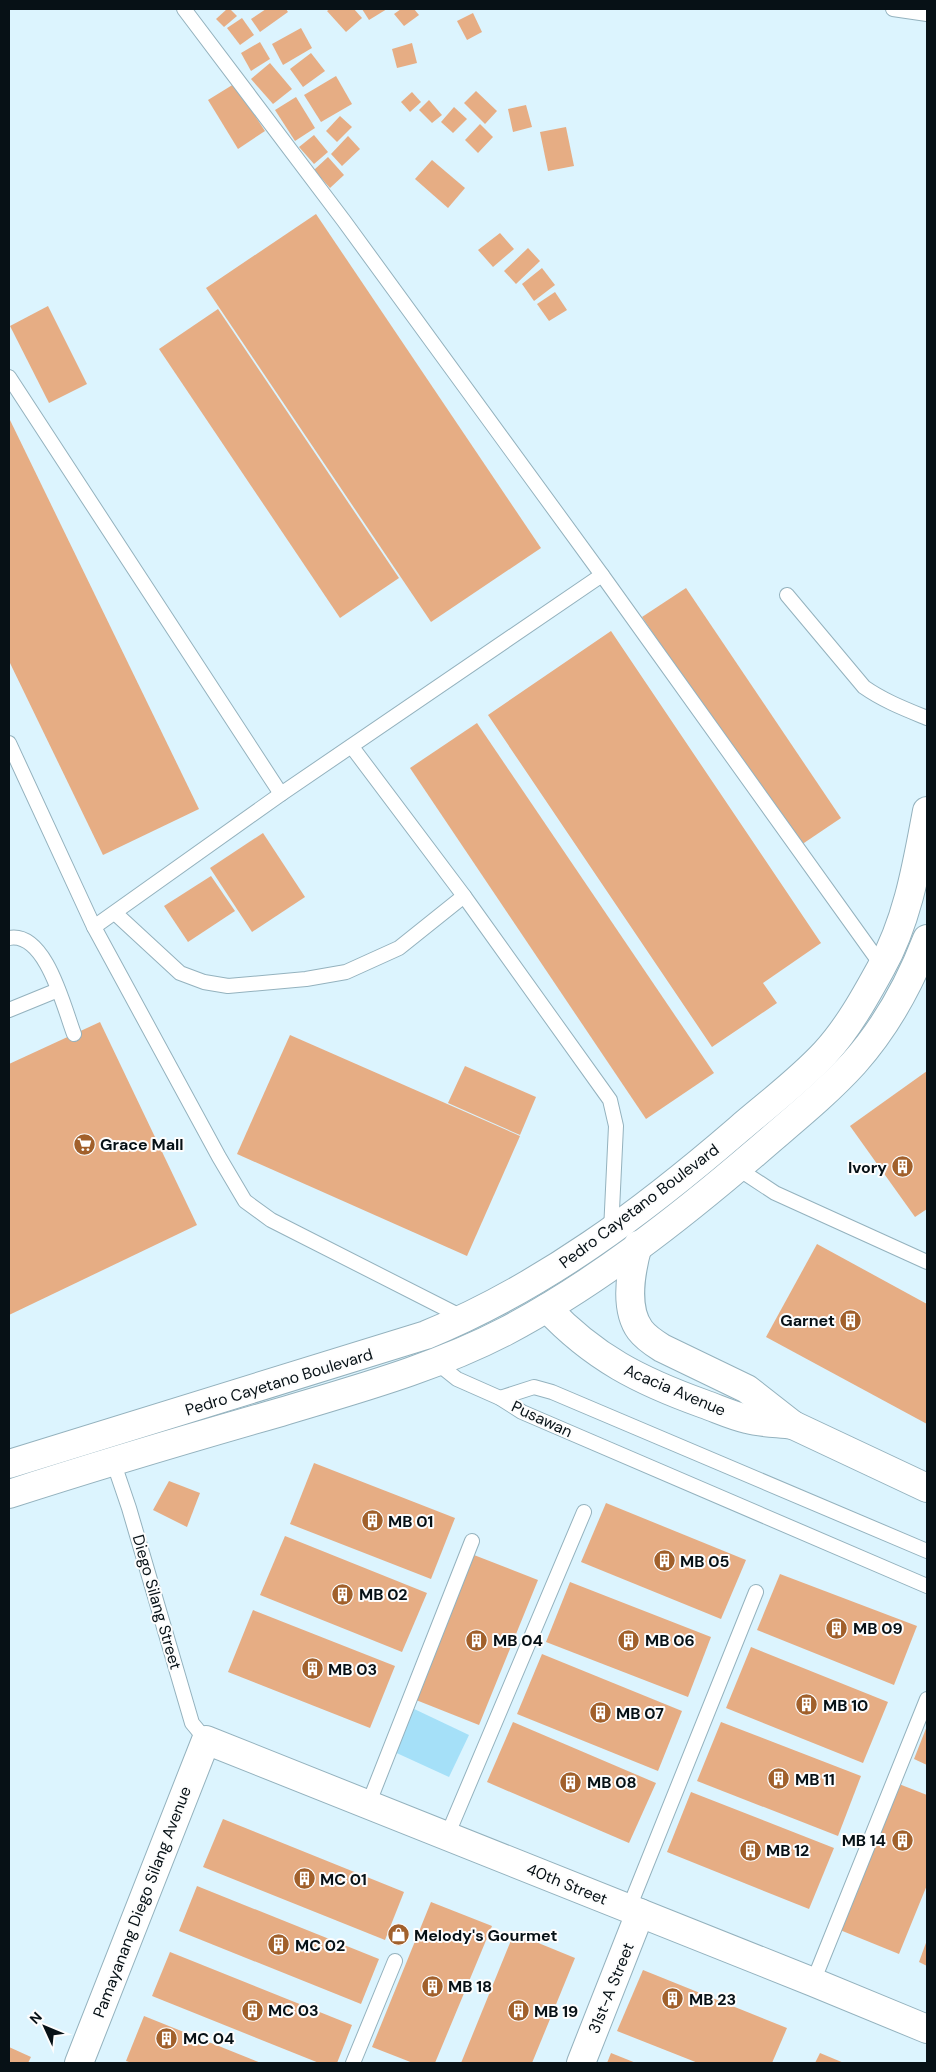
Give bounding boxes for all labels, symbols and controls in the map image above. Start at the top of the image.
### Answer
supermarket icon: Grace Mall [72,1132,96,1156]
place label: Grace Mall [100,1134,184,1155]
street label: Pedro Cayetano Boulevard [555,1139,723,1273]
building icon: Ivory [891,1155,915,1179]
place label: Ivory [848,1157,887,1178]
building icon: Garnet [839,1308,863,1332]
place label: Garnet [780,1310,835,1331]
street label: Pedro Cayetano Boulevard [183,1343,375,1421]
street label: Acacia Avenue [621,1359,729,1421]
street label: Pusawan [508,1396,576,1442]
building icon: MB 01 [360,1509,384,1533]
place label: MB 01 [388,1511,433,1532]
street label: Diego Silang Street [128,1532,186,1672]
building icon: MB 05 [652,1549,676,1573]
place label: MB 05 [680,1551,729,1572]
building icon: MB 02 [331,1582,355,1606]
place label: MB 02 [359,1584,408,1605]
building icon: MB 09 [825,1616,849,1640]
place label: MB 09 [853,1618,903,1639]
building icon: MB 04 [465,1628,489,1652]
building icon: MB 06 [617,1628,641,1652]
place label: MB 04 [493,1630,543,1651]
place label: MB 06 [645,1630,695,1651]
building icon: MB 03 [300,1657,324,1681]
place label: MB 03 [328,1659,377,1680]
building icon: MB 10 [795,1693,819,1717]
place label: MB 10 [823,1695,868,1716]
building icon: MB 07 [588,1701,612,1725]
place label: MB 07 [616,1703,664,1724]
building icon: MB 11 [767,1767,791,1791]
place label: MB 11 [795,1769,835,1790]
building icon: MB 08 [559,1770,583,1794]
place label: MB 08 [587,1772,637,1793]
street label: Pamayanang Diego Silang Avenue [88,1783,196,2021]
building icon: MB 14 [890,1828,914,1852]
place label: MB 14 [842,1830,886,1851]
building icon: MB 12 [738,1838,762,1862]
place label: MB 12 [766,1840,809,1861]
street label: 40th Street [523,1858,611,1910]
building icon: MC 01 [292,1867,316,1891]
place label: MC 01 [320,1869,367,1890]
shop icon: Melody's Gourmet [386,1923,410,1947]
place label: Melody's Gourmet [414,1925,558,1946]
building icon: MC 02 [267,1933,291,1957]
place label: MC 02 [295,1935,345,1956]
street label: 31st-A Street [583,1939,639,2037]
building icon: MB 18 [420,1974,444,1998]
place label: MB 18 [448,1976,492,1997]
building icon: MB 23 [661,1987,685,2011]
place label: MB 23 [689,1989,736,2010]
building icon: MC 03 [240,1998,264,2022]
building icon: MB 19 [506,1999,530,2023]
place label: MC 03 [268,2000,319,2021]
place label: MB 19 [534,2001,578,2022]
north arrow [20,2002,70,2052]
text: N [26,2008,46,2028]
building icon: MC 04 [155,2026,179,2050]
place label: MC 04 [183,2028,234,2049]

